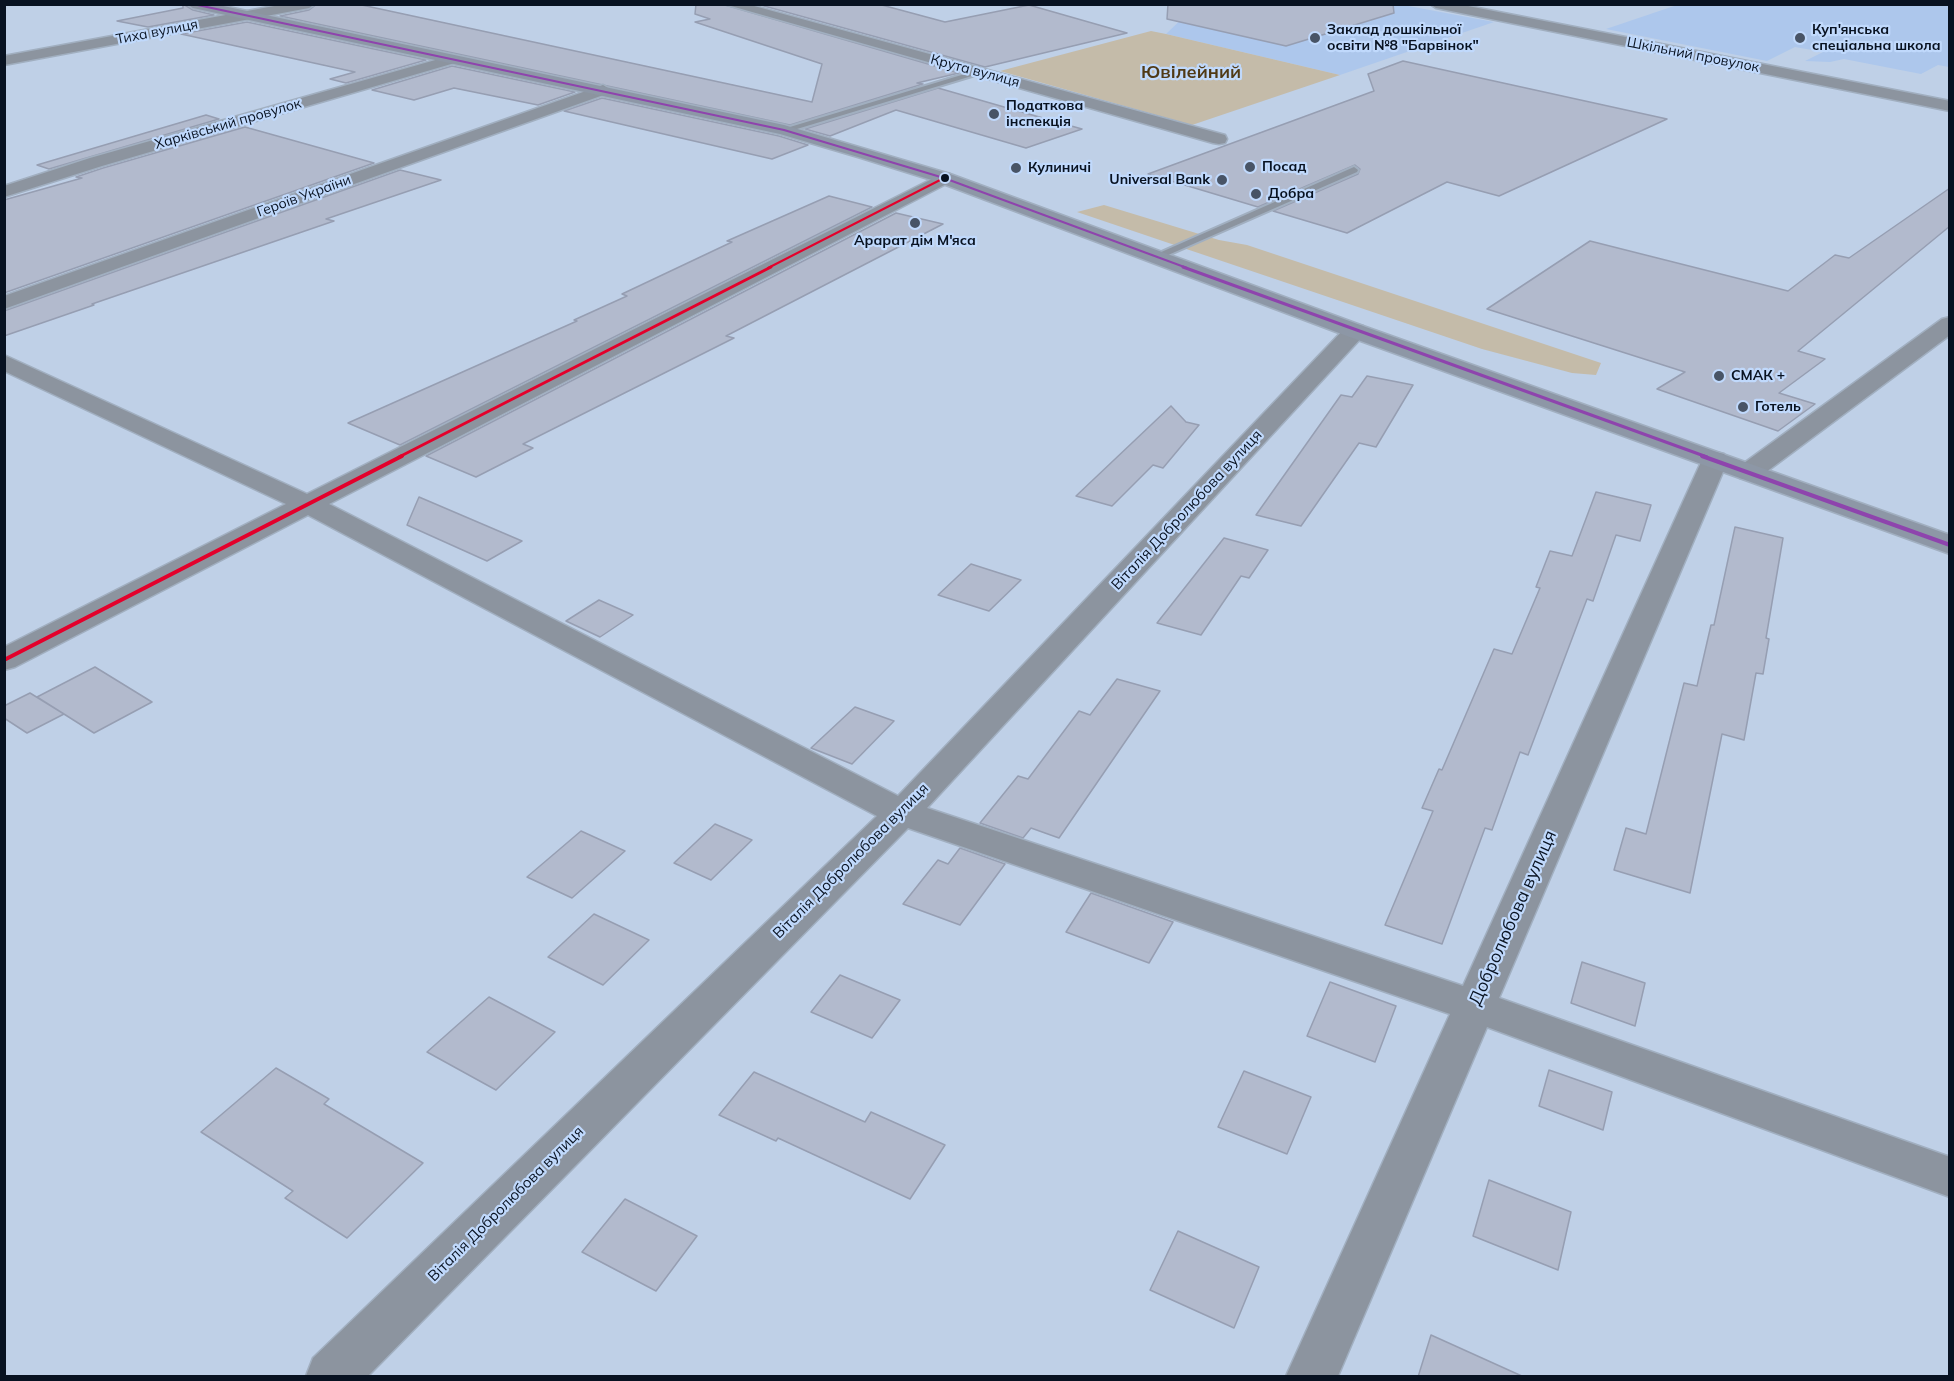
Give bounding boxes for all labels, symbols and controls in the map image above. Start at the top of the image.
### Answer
street label: Тиха вулиця [115,16,199,48]
place label: Заклад дошкільної освіти №8 "Барвінок" [1327,22,1479,54]
place label: Куп'янська спеціальна школа [1812,22,1941,54]
marker: Заклад дошкільної освіти №8 "Барвінок" [1308,31,1322,45]
marker: Куп'янська спеціальна школа [1793,31,1807,45]
street label: Шкільний провулок [1625,34,1761,76]
street label: Крута вулиця [929,51,1021,91]
district label: Ювілейний [1141,62,1241,84]
street label: Харківський провулок [153,95,303,153]
place label: Податкова інспекція [1006,98,1083,130]
marker: Податкова інспекція [987,107,1001,121]
place label: Посад [1262,159,1306,175]
place label: Кулиничі [1028,160,1091,176]
marker: Посад [1243,160,1257,174]
marker: Кулиничі [1009,161,1023,175]
street label: Героїв України [255,171,353,221]
unlabelled marker [939,172,951,184]
place label: Universal Bank [1109,172,1210,188]
marker: Universal Bank [1215,173,1229,187]
place label: Добра [1268,186,1314,202]
marker: Добра [1249,187,1263,201]
marker: Арарат дім М'яса [908,216,922,230]
place label: Арарат дім М'яса [854,233,976,249]
place label: СМАК + [1731,368,1785,384]
marker: СМАК + [1712,369,1726,383]
place label: Готель [1755,399,1801,415]
marker: Готель [1736,400,1750,414]
street label: Віталія Добролюбова вулиця [1108,426,1266,594]
street label: Віталія Добролюбова вулиця [770,780,932,942]
street label: Добролюбова вулиця [1465,827,1561,1009]
street label: Віталія Добролюбова вулиця [425,1123,587,1285]

